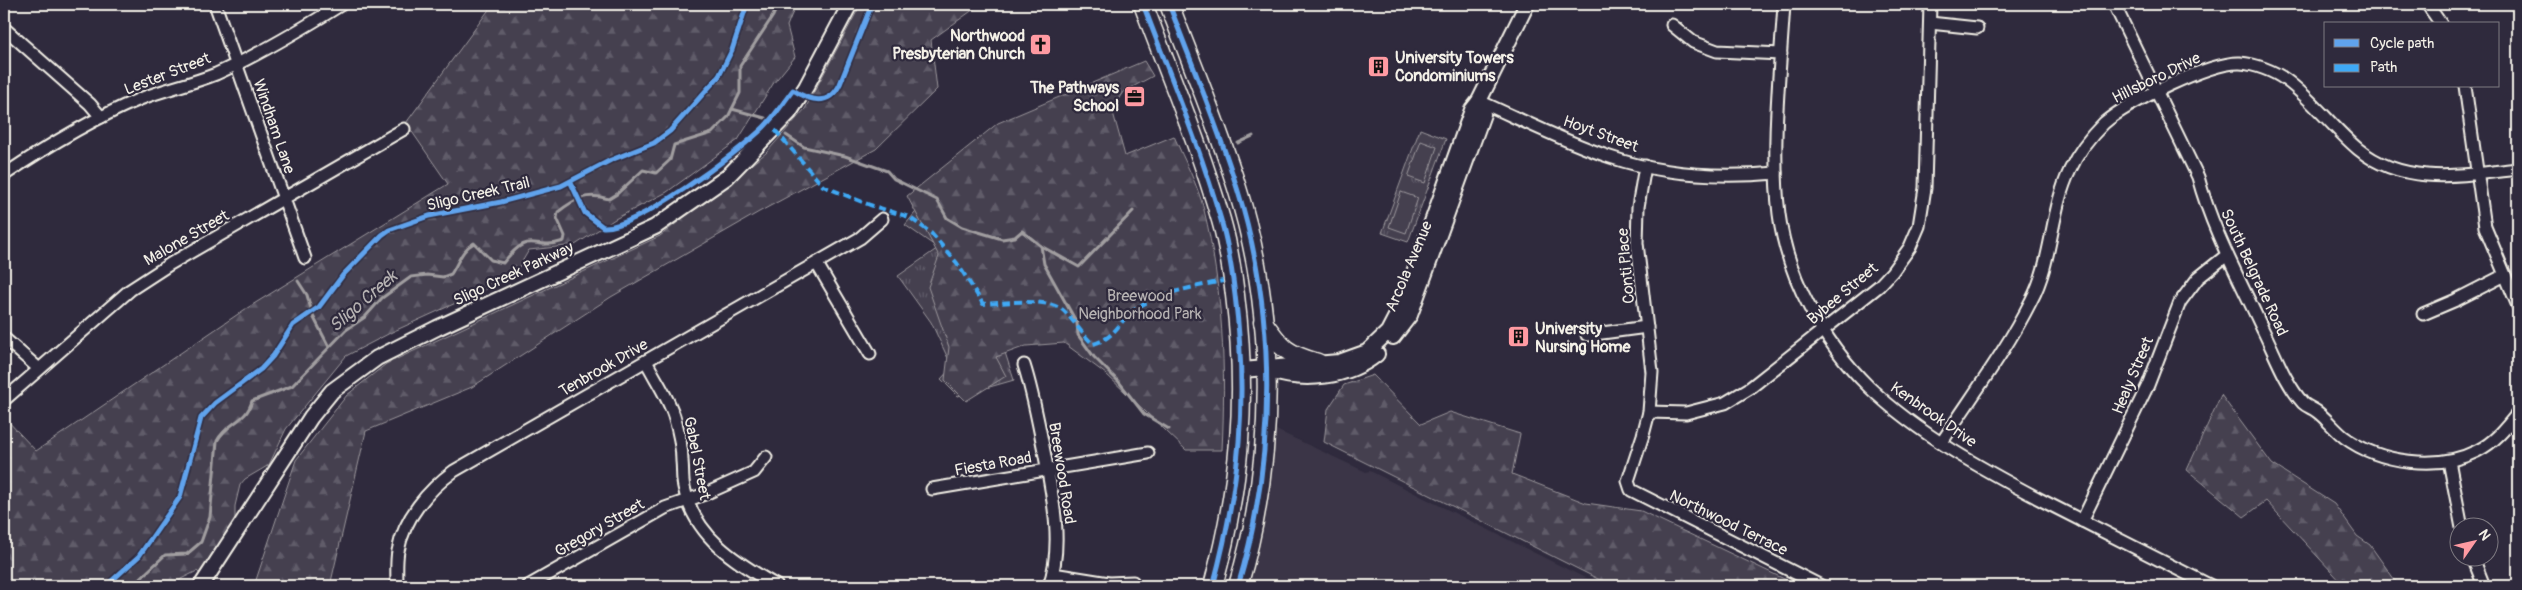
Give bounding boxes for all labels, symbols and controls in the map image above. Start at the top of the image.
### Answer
legend [2324,22,2500,88]
place label: Northwood Presbyterian Church [892,26,1025,64]
church icon: Northwood Presbyterian Church [1029,32,1053,56]
text: Cycle path [2370,34,2434,53]
street label: Lester Street [121,48,214,100]
place label: University Towers Condominiums [1395,48,1515,86]
street label: Hillsboro Drive [2109,48,2204,108]
building icon: University Towers Condominiums [1367,54,1391,78]
text: Path [2370,58,2397,77]
street label: Windham Lane [249,76,300,176]
place label: The Pathways School [1029,78,1120,116]
office icon: The Pathways School [1123,84,1147,108]
street label: Hoyt Street [1560,111,1642,157]
street label: Sligo Creek Trail [425,172,532,216]
street label: Malone Street [140,205,233,270]
street label: South Belgrade Road [2216,206,2292,339]
street label: Arcola Avenue [1381,218,1437,315]
street label: Conti Place [1613,227,1639,305]
street label: Sligo Creek Parkway [450,237,577,311]
street label: Bybee Street [1803,258,1883,329]
water label: Sligo Creek [324,264,403,337]
park label: Breewood Neighborhood Park [1078,286,1202,324]
place label: University Nursing Home [1535,319,1631,357]
building icon: University Nursing Home [1507,325,1531,349]
street label: Healy Street [2108,333,2158,417]
street label: Tenbrook Drive [556,334,652,401]
street label: Kenbrook Drive [1886,378,1981,452]
street label: Gabel Street [679,415,715,502]
street label: Breewood Road [1044,421,1080,525]
street label: Fiesta Road [953,447,1033,481]
street label: Northwood Terrace [1666,486,1791,560]
street label: Gregory Street [551,494,648,562]
north arrow [2450,518,2500,568]
text: N [2475,526,2494,544]

